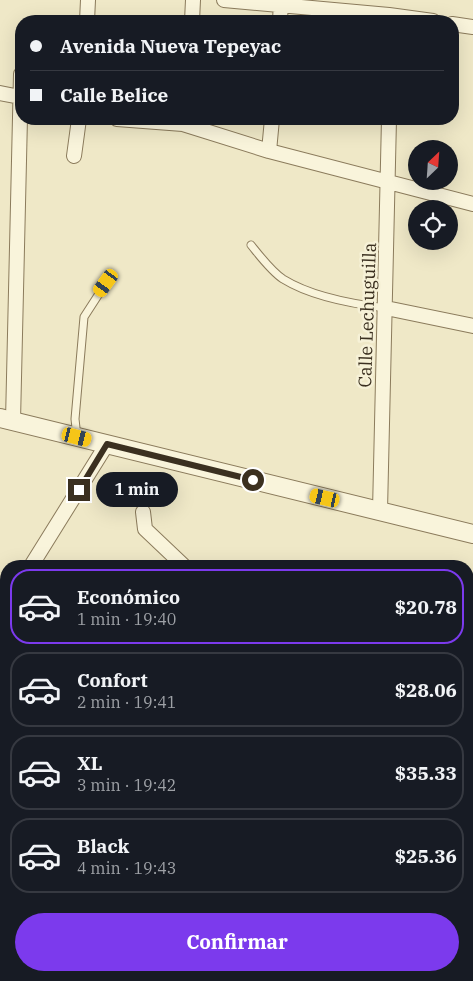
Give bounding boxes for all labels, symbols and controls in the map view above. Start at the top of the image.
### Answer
text: Avenida Nueva Tepeyac [60,34,281,58]
text: Calle Belice [60,83,168,107]
north arrow [408,140,458,190]
map controls [408,140,458,250]
button: locate [408,200,458,250]
street label: Calle Lechuguilla [353,242,381,388]
car [91,266,120,300]
car [60,426,93,448]
route start [242,469,264,491]
callout: 1 min [96,472,179,508]
route end [68,479,90,501]
text: 1 min [115,479,159,499]
car [308,487,341,509]
icon: car [17,584,62,629]
text: Económico [77,585,180,609]
text: $20.78 [395,595,457,619]
text: 1 min · 19:40 [77,609,176,629]
icon: car [17,667,62,712]
text: Confort [77,668,148,692]
text: $28.06 [395,678,457,702]
text: 2 min · 19:41 [77,692,176,712]
icon: car [17,750,62,795]
text: XL [77,751,103,775]
text: $35.33 [395,761,457,785]
text: 3 min · 19:42 [77,775,176,795]
icon: car [17,833,62,878]
text: Black [77,834,129,858]
text: $25.36 [395,844,457,868]
text: 4 min · 19:43 [77,858,176,878]
button: Confirmar [15,913,459,971]

